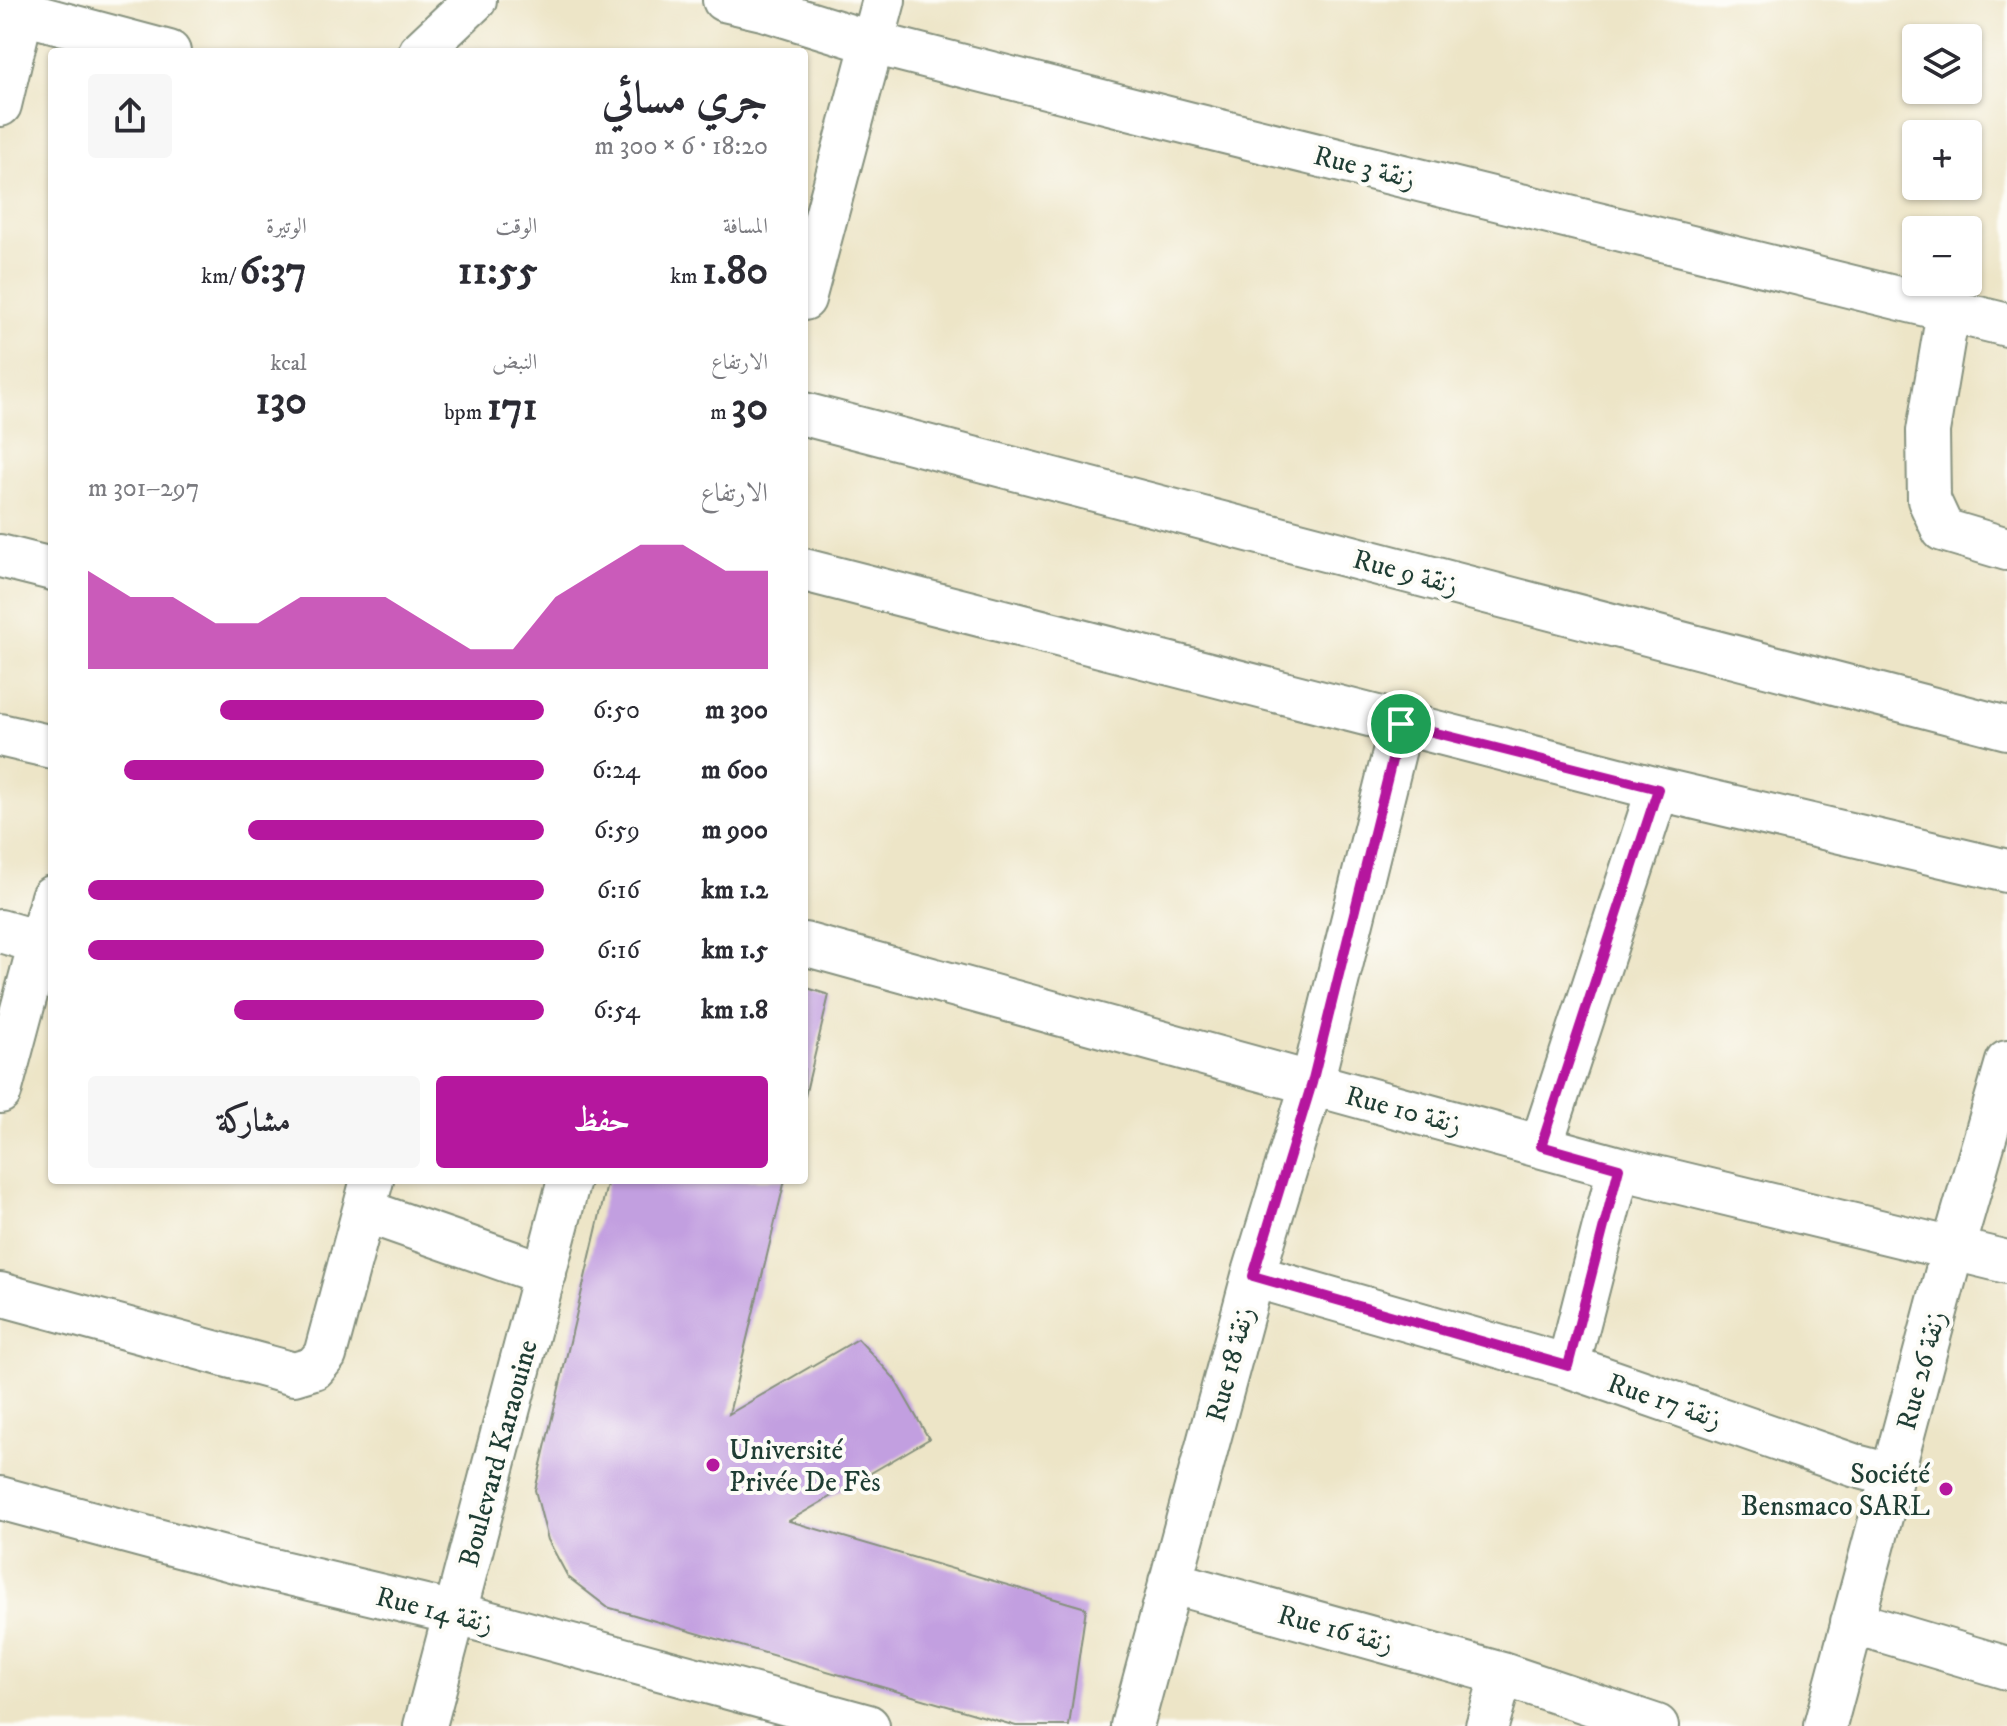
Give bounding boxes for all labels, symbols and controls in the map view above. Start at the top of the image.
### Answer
map controls [1902,24,1982,296]
button: layers [1902,24,1982,104]
text: جري مسائي [602,72,768,127]
button: share [88,74,172,158]
button: + [1902,120,1982,200]
text: 18:20 · 6 × 300 m [595,130,768,163]
street label: Rue 3 زنقة [1310,138,1419,197]
text: الوتيرة [266,213,307,240]
text: الوقت [495,213,537,240]
text: المسافة [723,213,768,240]
button: − [1902,216,1982,296]
text: 6:37 [239,247,307,297]
text: 11:55 [458,247,537,297]
text: 1.80 [702,247,768,297]
text: /km [201,263,239,290]
text: km [670,263,702,290]
text: النبض [492,349,537,376]
text: الارتفاع [711,349,768,376]
text: kcal [271,350,307,377]
text: 130 [256,377,307,427]
text: 171 [487,383,537,433]
text: 30 [732,383,768,433]
text: bpm [444,399,487,426]
text: m [710,399,732,426]
text: 297–301 m [88,472,199,505]
text: الارتفاع [701,477,768,510]
street label: Rue 9 زنقة [1349,542,1462,603]
pin [1367,690,1435,758]
text: 6:50 [593,694,640,727]
text: 300 m [705,694,768,727]
icon: arrive [1379,702,1423,746]
text: 6:24 [592,754,640,787]
text: 600 m [701,754,768,787]
text: 6:59 [594,814,640,847]
text: 900 m [702,814,768,847]
text: 6:16 [597,874,640,907]
text: 1.2 km [702,874,768,907]
text: 6:16 [597,934,640,967]
text: 1.5 km [702,934,768,967]
text: 6:54 [593,994,640,1027]
text: 1.8 km [701,994,768,1027]
button: مشاركة [88,1076,420,1168]
button: حفظ [436,1076,768,1168]
street label: Rue 10 زنقة [1342,1078,1465,1143]
street label: Rue 18 زنقة [1198,1303,1263,1426]
street label: Rue 26 زنقة [1889,1307,1954,1434]
street label: Boulevard Karaouine [451,1336,546,1571]
street label: Rue 17 زنقة [1603,1366,1726,1437]
place label: Université Privée De Fès [729,1433,881,1500]
marker: Université Privée De Fès [704,1456,722,1474]
place label: Société Bensmaco SARL [1741,1457,1930,1524]
marker: Société Bensmaco SARL [1937,1480,1955,1498]
street label: Rue 14 زنقة [372,1579,497,1642]
street label: Rue 16 زنقة [1274,1597,1397,1662]

